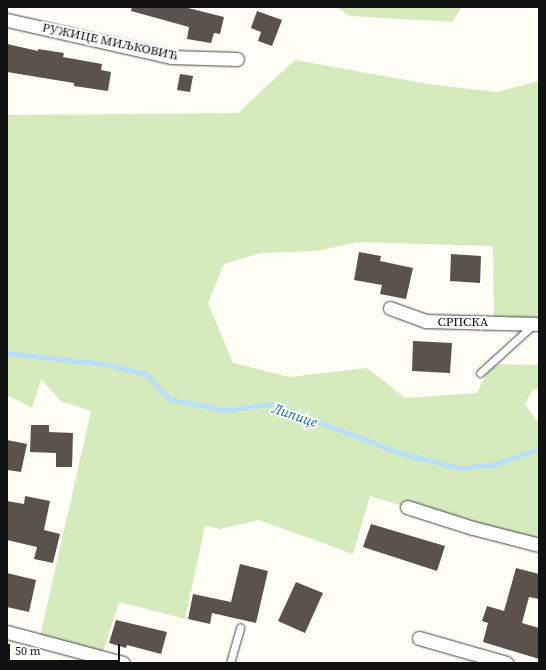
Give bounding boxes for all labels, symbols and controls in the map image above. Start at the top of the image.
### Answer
street label: РУЖИЦЕ МИЉКОВИЋ [41,20,179,64]
street label: СРПСКА [438,314,488,330]
water label: Липице [270,400,320,430]
scale bar [10,636,122,662]
text: 50 m [15,643,41,659]

